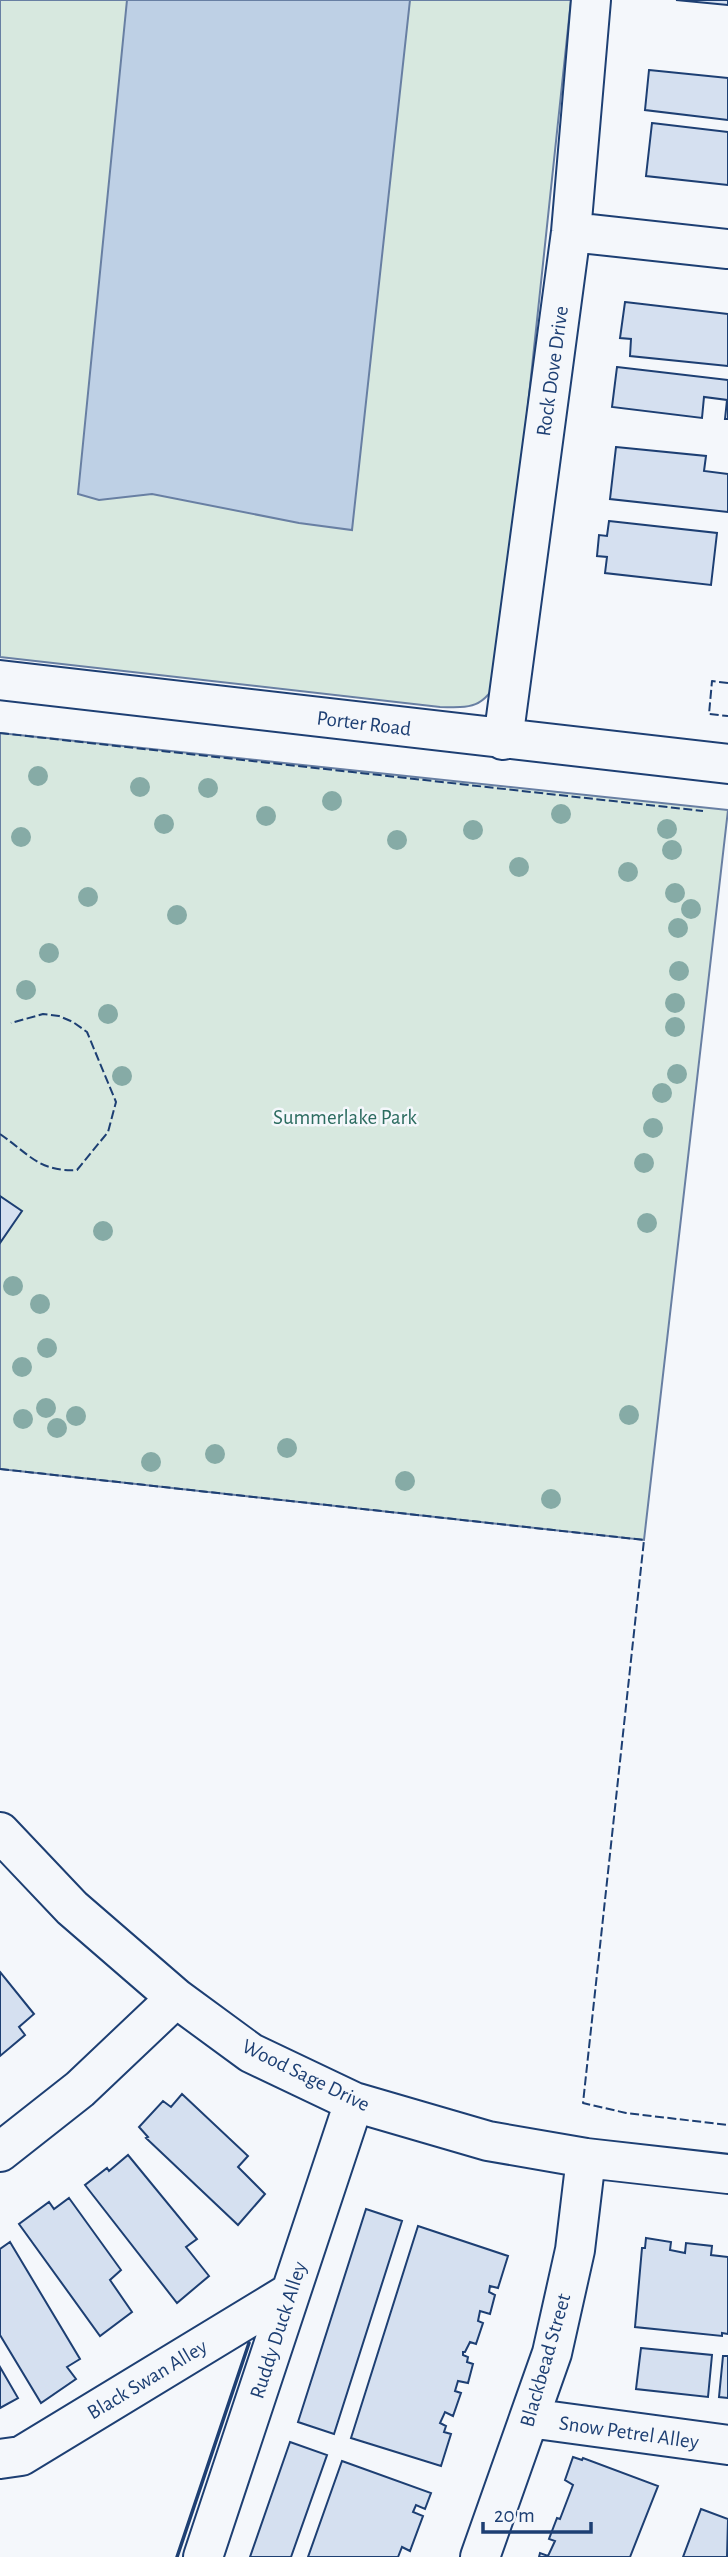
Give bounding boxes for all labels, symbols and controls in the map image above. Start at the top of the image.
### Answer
street label: Rock Dove Drive [533,305,572,438]
street label: Porter Road [315,707,412,740]
park label: Summerlake Park [273,1107,417,1128]
street label: Wood Sage Drive [239,2036,373,2115]
street label: Ruddy Duck Alley [246,2259,311,2401]
street label: Blackbead Street [516,2291,575,2429]
street label: Black Swan Alley [84,2336,211,2423]
street label: Snow Petrel Alley [558,2412,700,2453]
scale bar [483,2490,592,2534]
text: 20 m [494,2505,535,2526]

